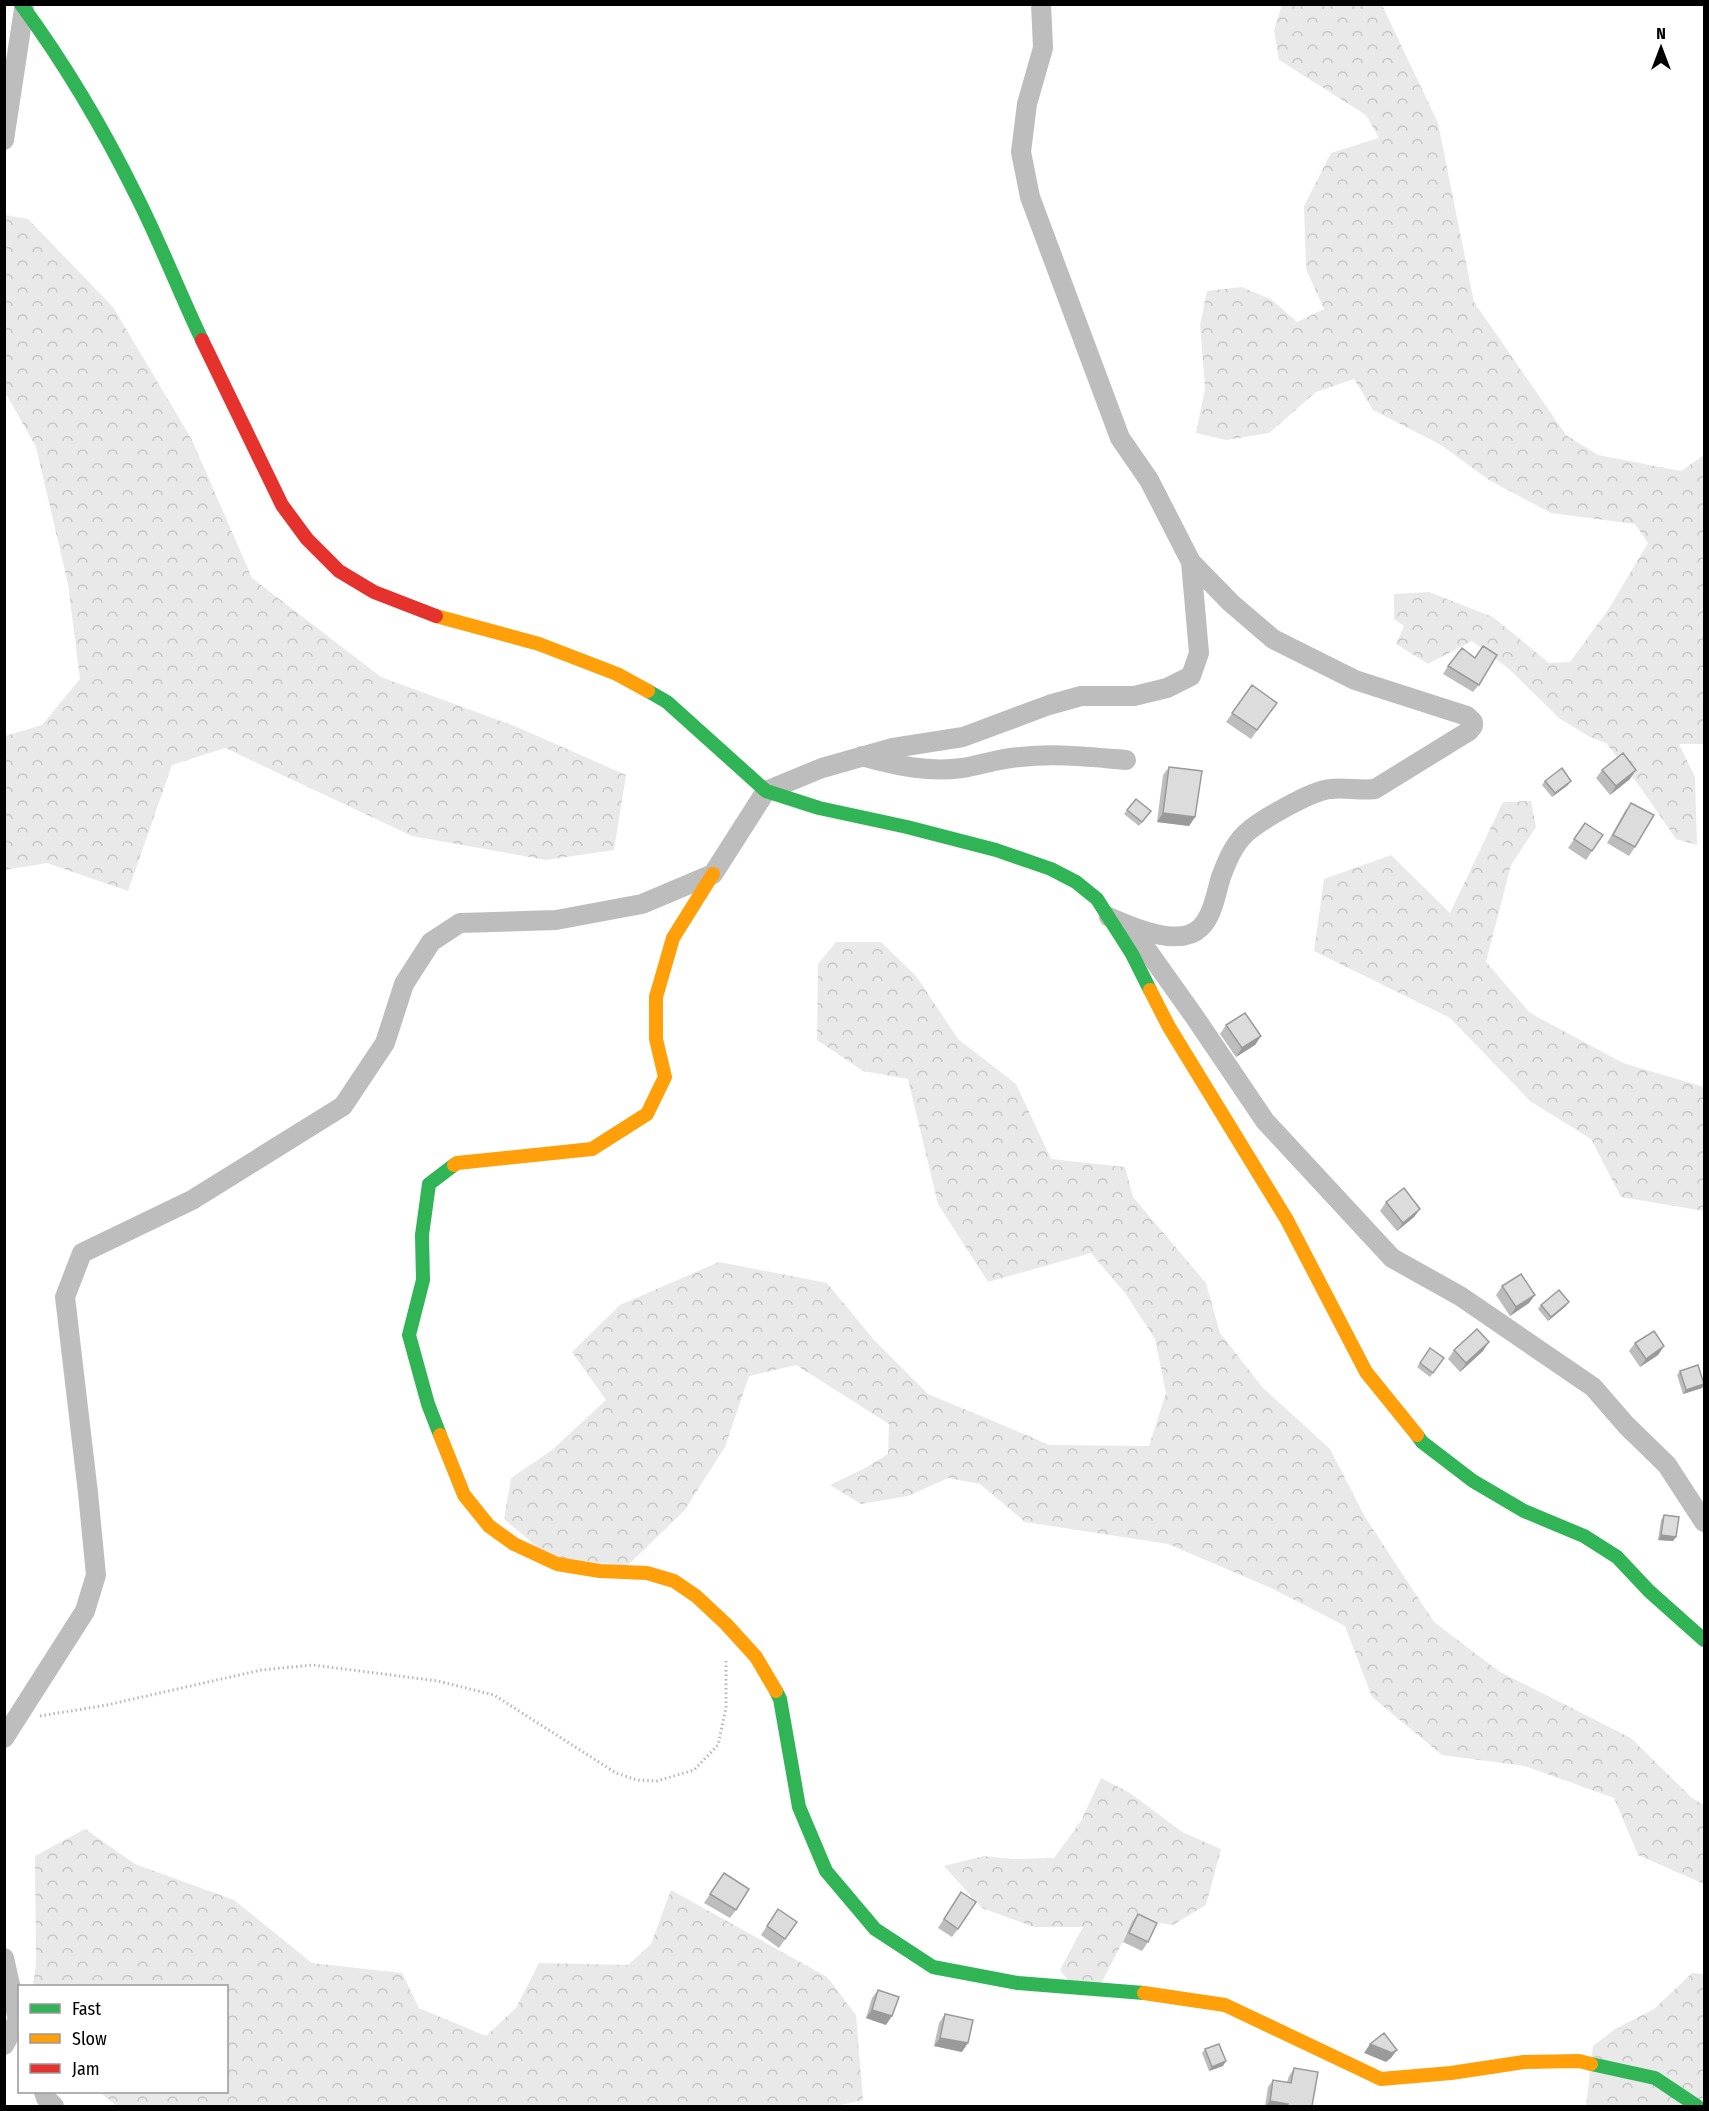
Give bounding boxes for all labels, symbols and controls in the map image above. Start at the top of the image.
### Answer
north arrow [1631,18,1691,78]
text: N [1656,24,1666,43]
legend [18,1985,228,2093]
text: Fast [72,1998,101,2020]
text: Slow [72,2028,107,2050]
text: Jam [72,2058,100,2080]

